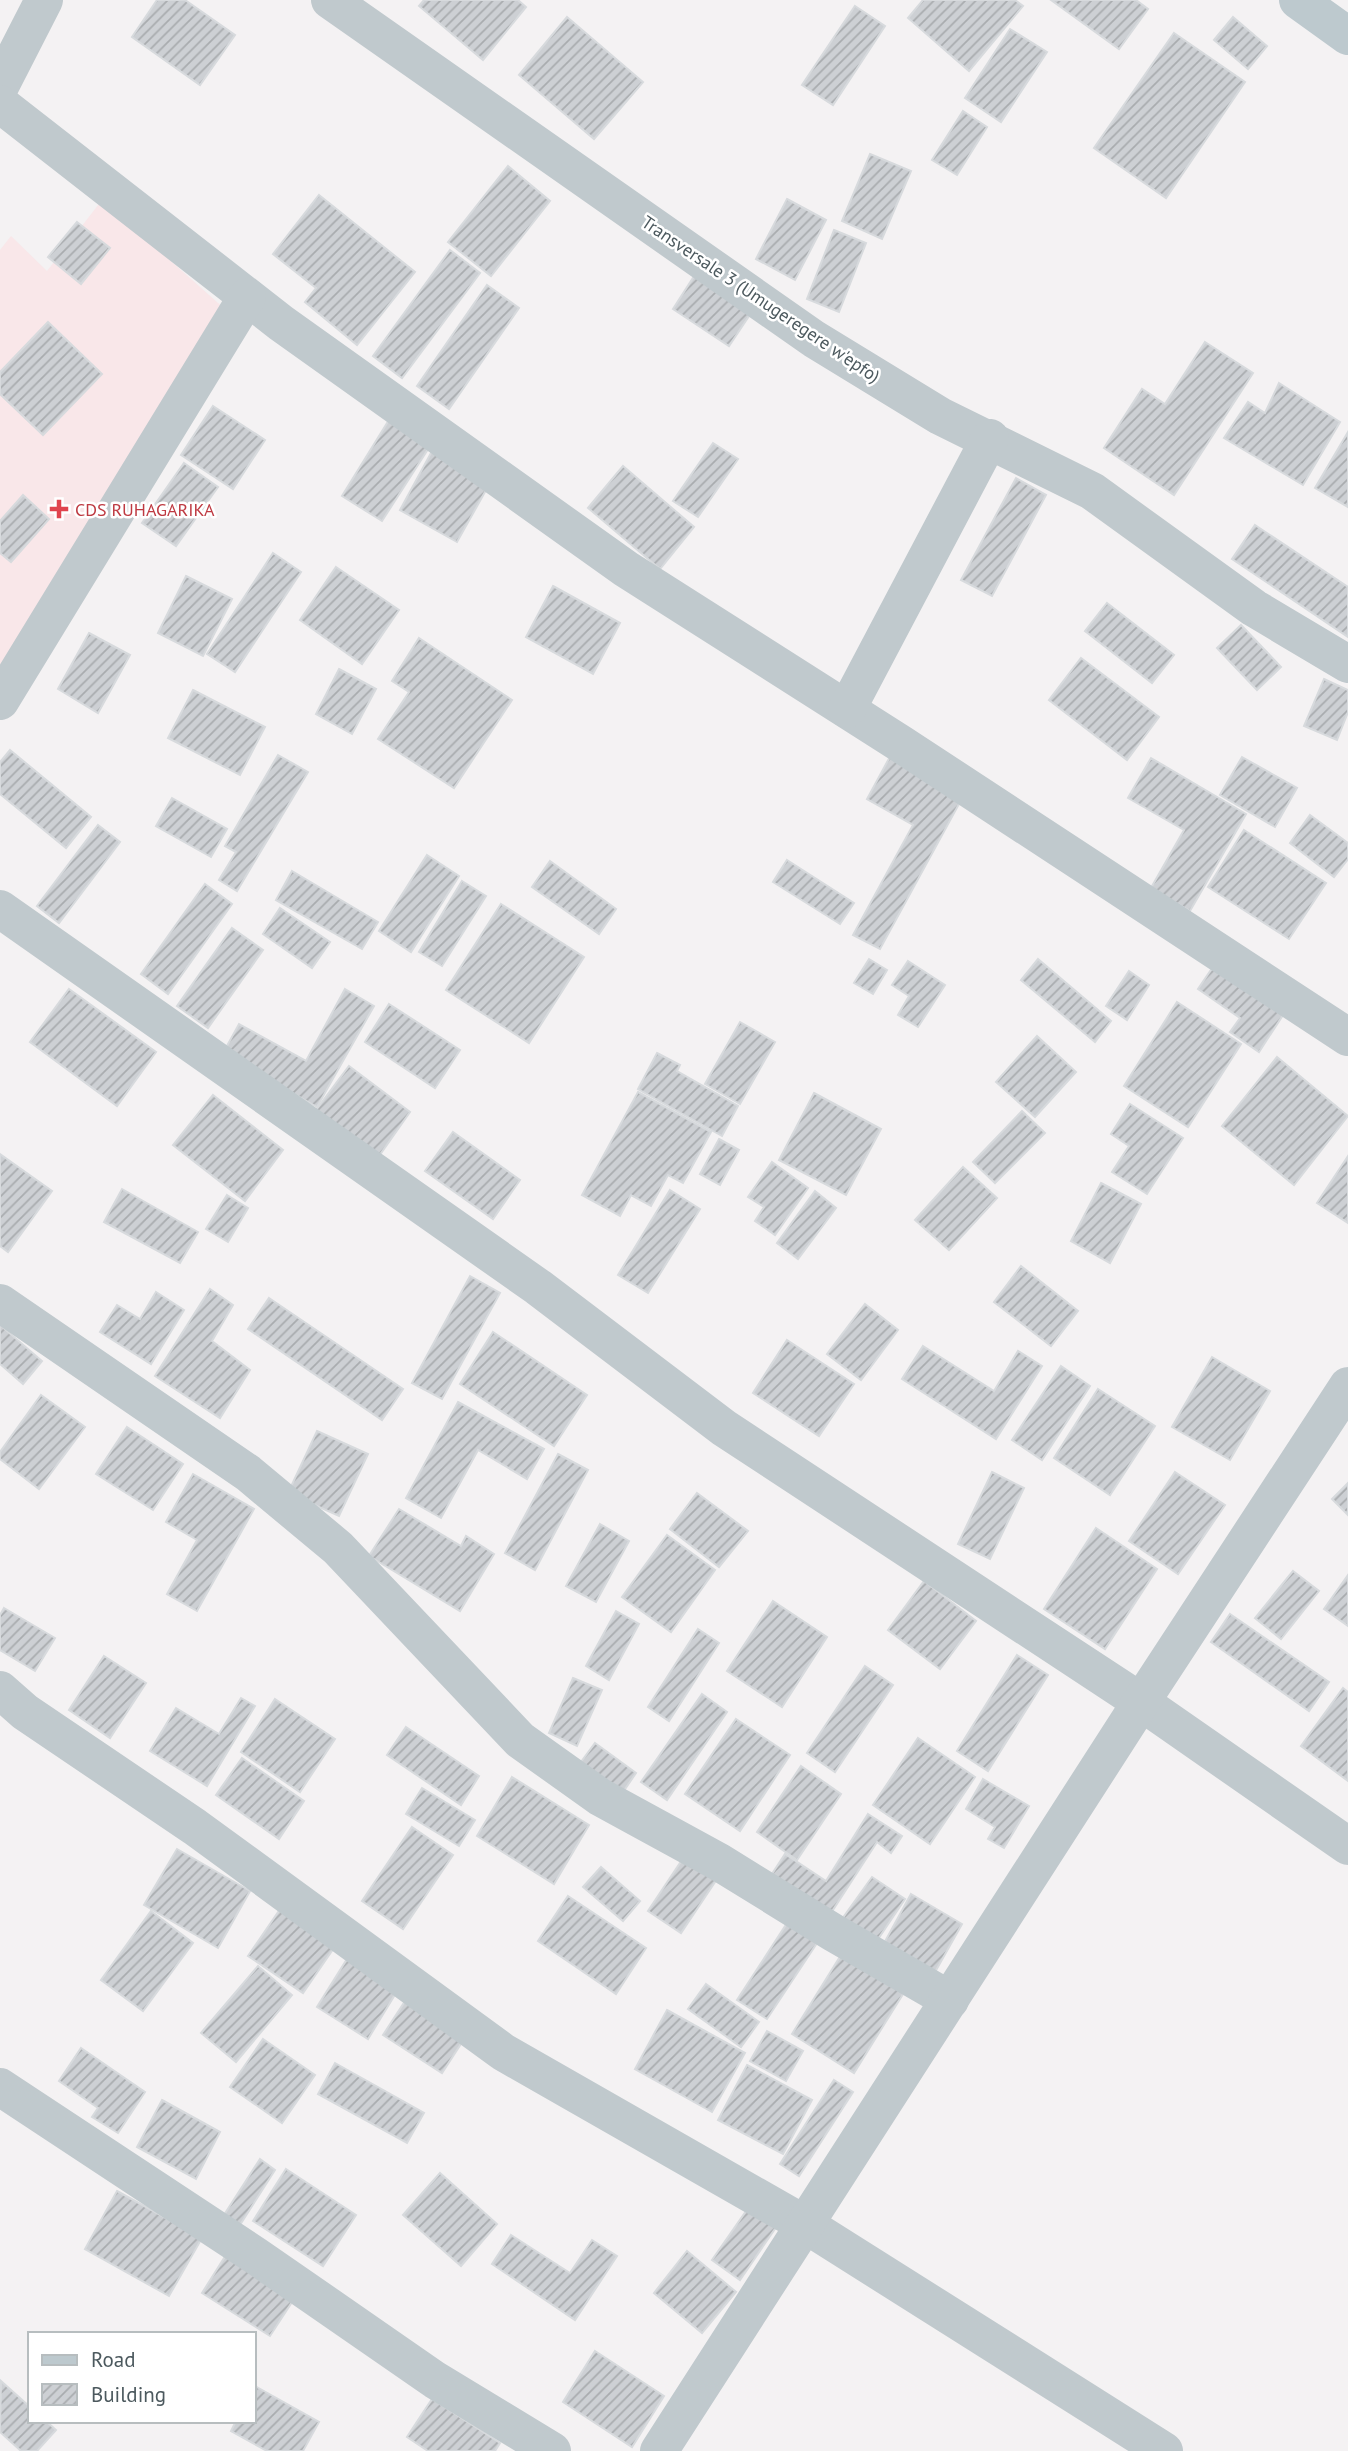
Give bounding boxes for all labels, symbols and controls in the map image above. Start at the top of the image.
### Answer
street label: Transversale 3 (Umugeregere w'epfo) [637,210,885,388]
place label: CDS RUHAGARIKA [75,498,215,521]
marker: CDS RUHAGARIKA [49,499,69,519]
legend [28,2332,256,2423]
text: Road [91,2346,135,2373]
text: Building [91,2381,166,2408]

